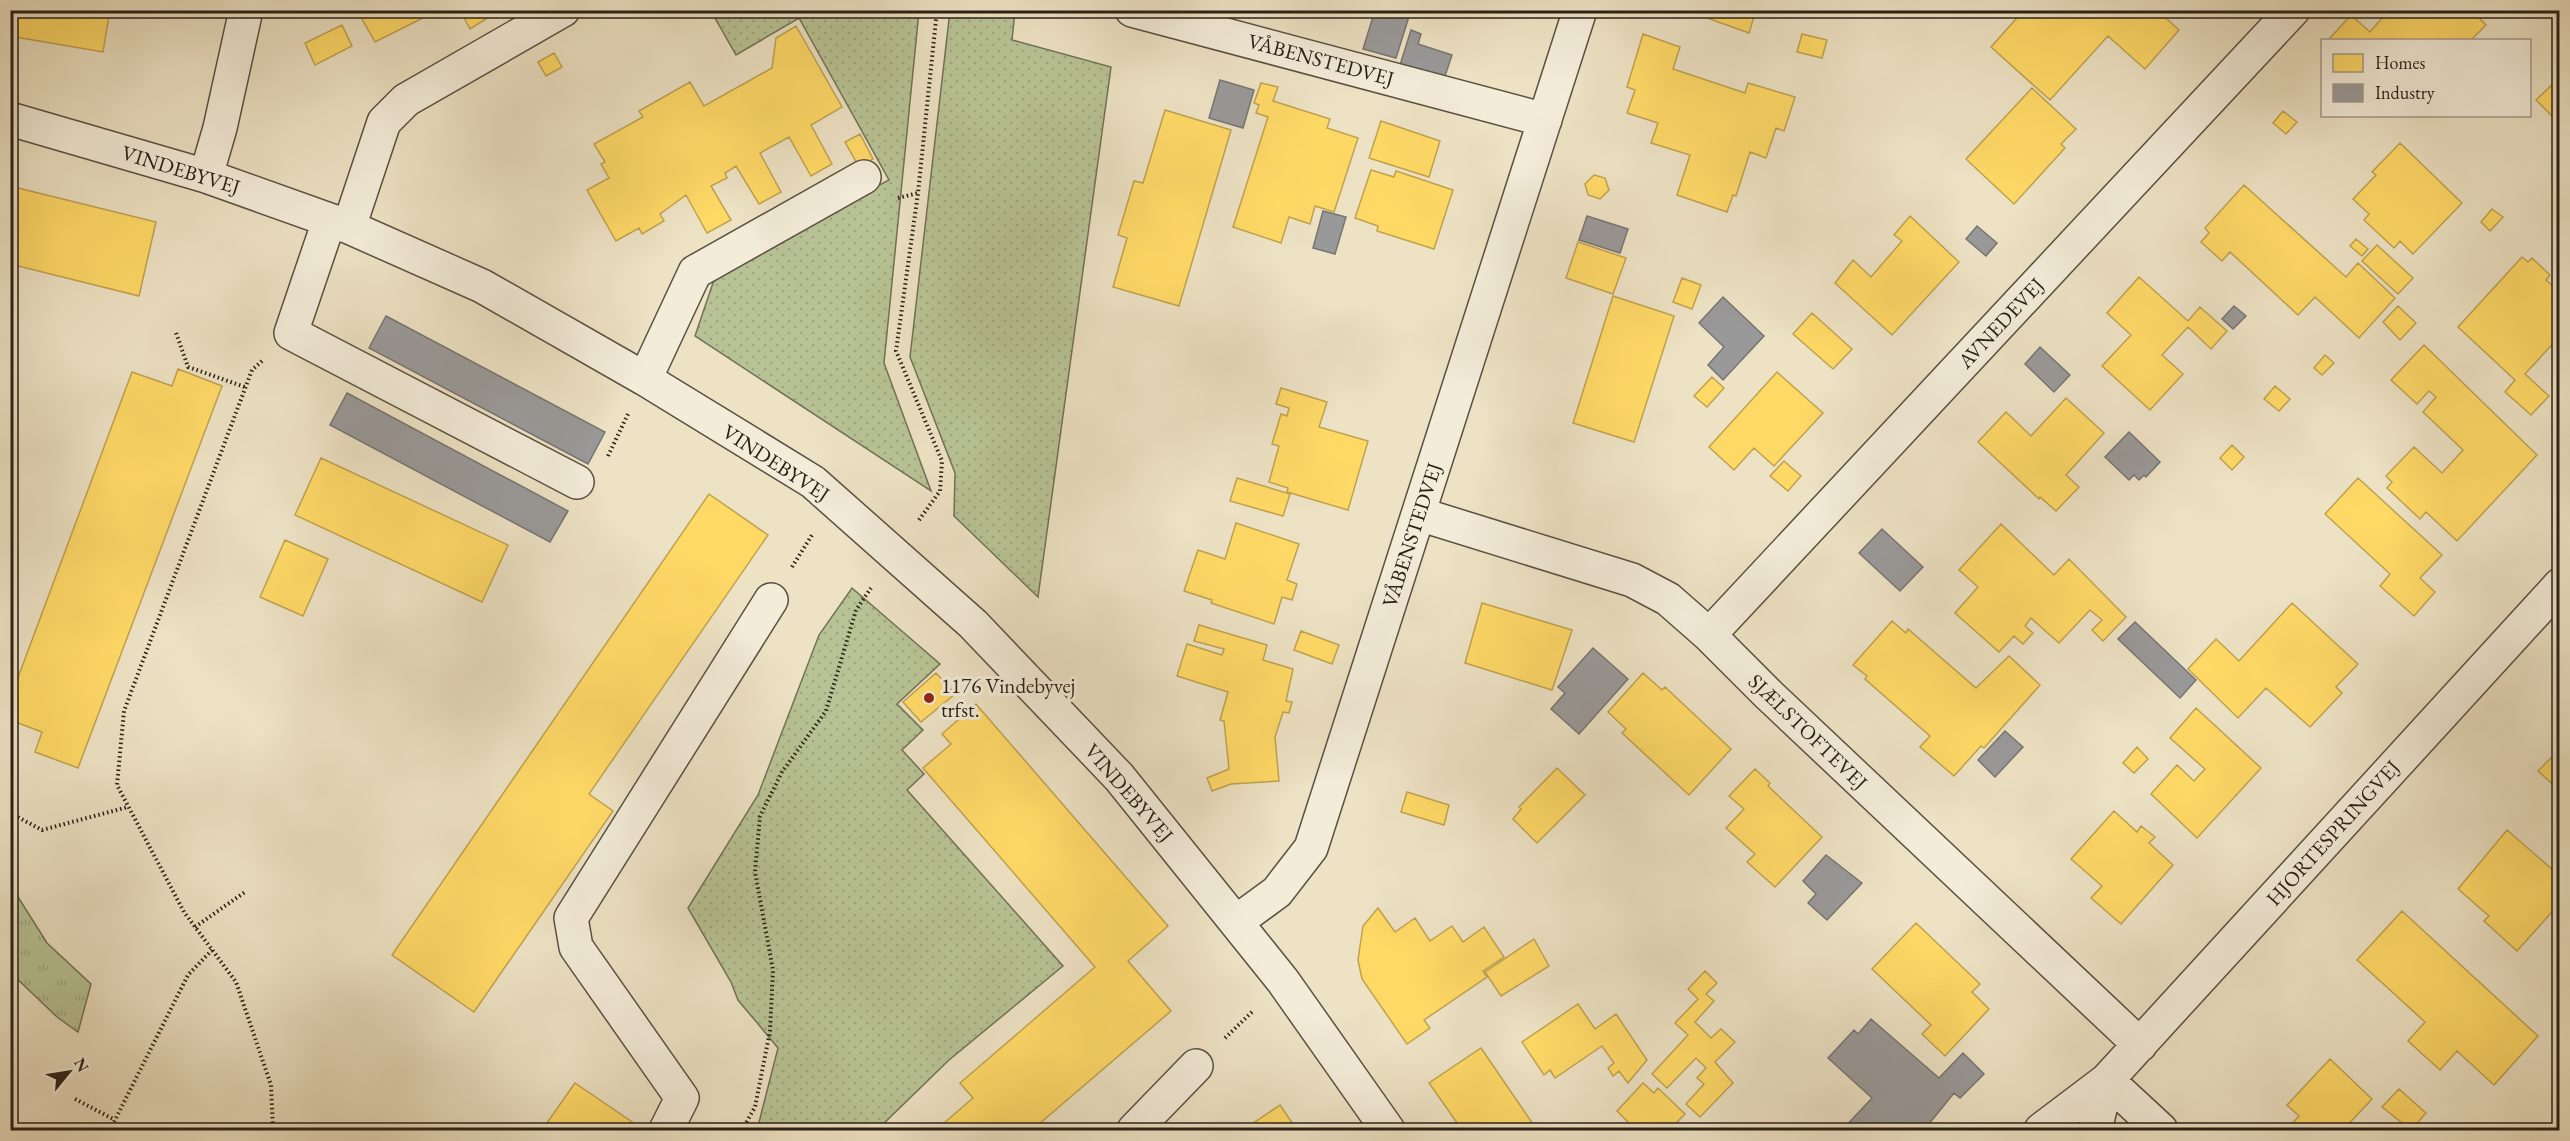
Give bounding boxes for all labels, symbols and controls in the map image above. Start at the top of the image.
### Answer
street label: VÅBENSTEDVEJ [1245,27,1397,92]
legend [2321,39,2531,117]
text: Homes [2375,51,2426,74]
text: Industry [2375,81,2435,104]
street label: VINDEBYVEJ [119,139,244,200]
street label: AVNEDEVEJ [1951,271,2050,375]
street label: VINDEBYVEJ [717,418,835,507]
street label: VÅBENSTEDVEJ [1375,459,1448,611]
street label: SJÆLSTOFTEVEJ [1743,668,1874,796]
place label: 1176 Vindebyvej trfst. [941,672,1075,723]
marker: 1176 Vindebyvej trfst. [922,691,936,705]
street label: VINDEBYVEJ [1079,738,1180,848]
street label: HJORTESPRINGVEJ [2260,754,2405,911]
north arrow [39,1042,99,1102]
text: N [69,1054,94,1076]

